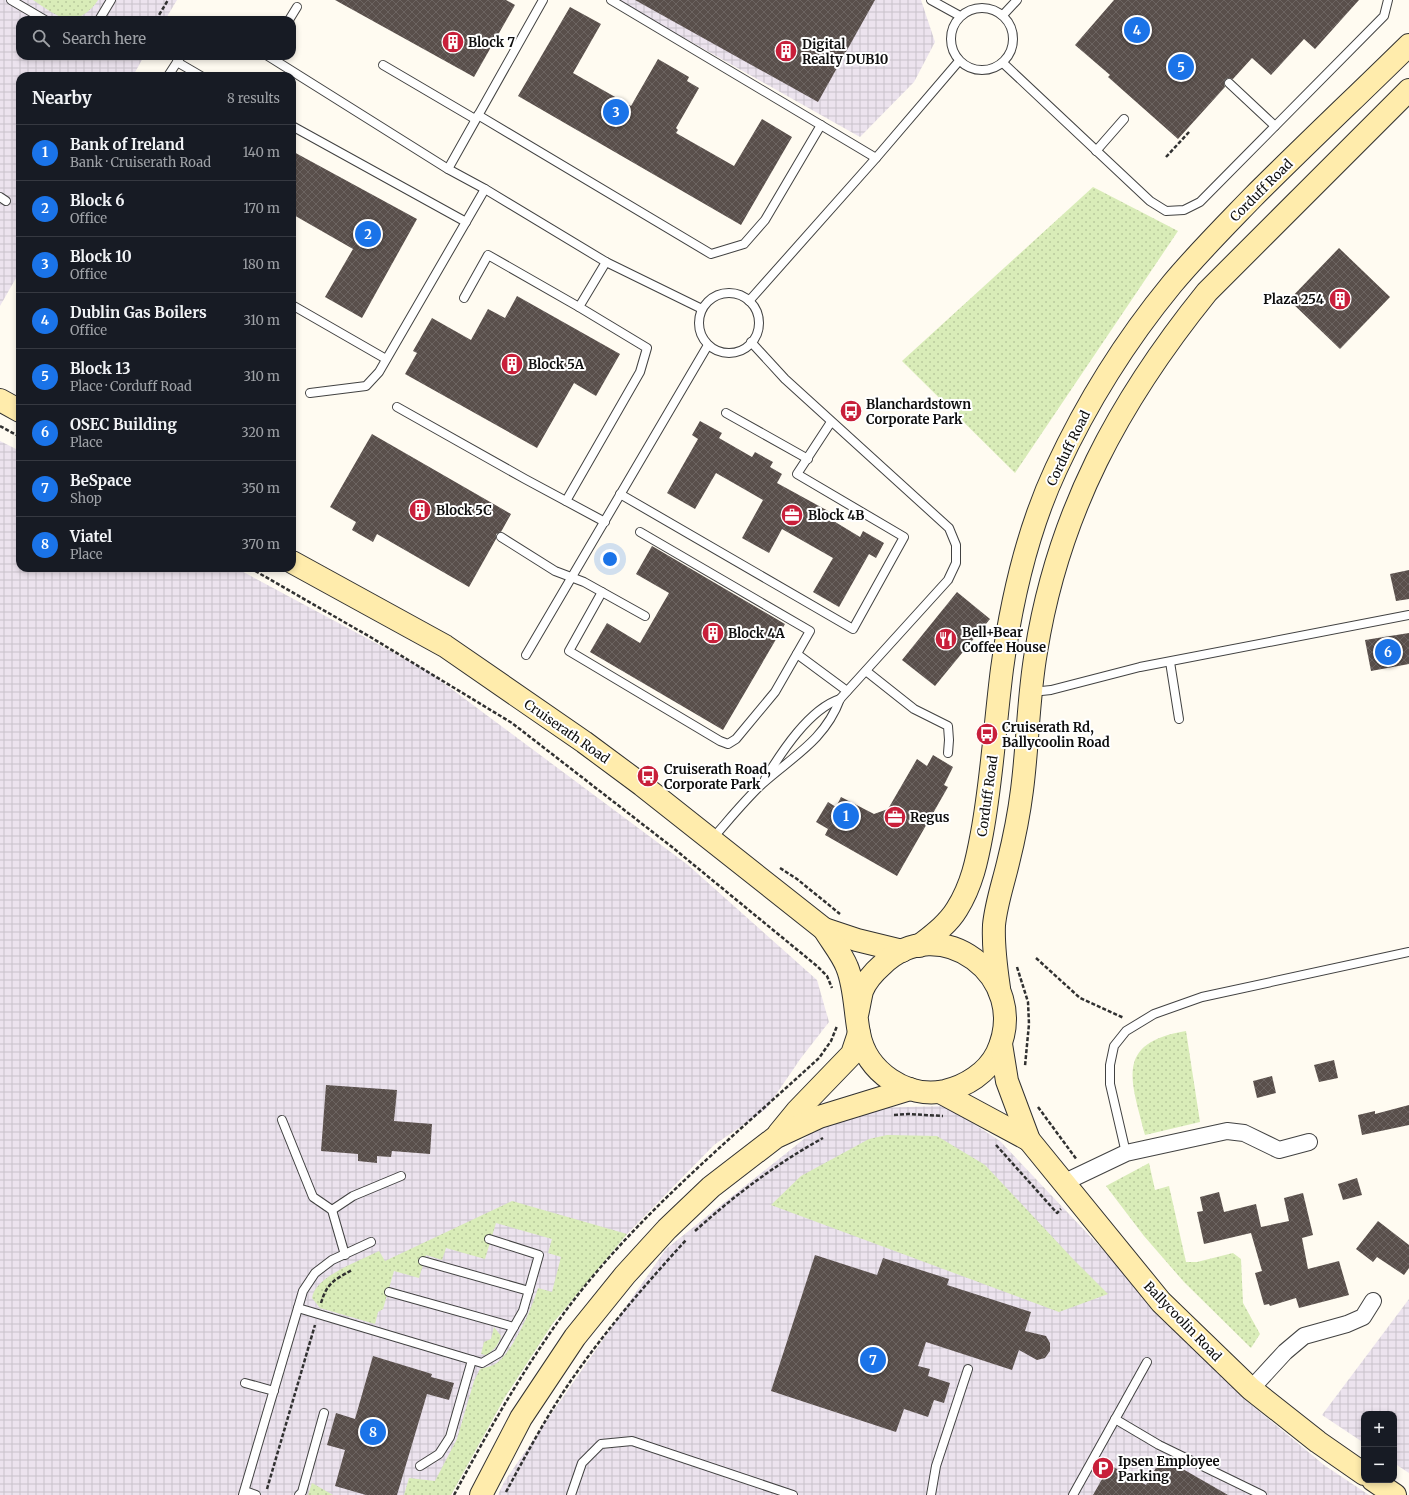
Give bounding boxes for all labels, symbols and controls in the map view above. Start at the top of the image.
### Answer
pin: 4 [1124,15,1150,45]
search box [16,16,296,60]
icon: search [30,27,52,49]
text: Search here [62,29,146,48]
building icon: Block 7 [440,29,466,55]
place label: Block 7 [468,34,515,51]
place label: Digital Realty DUB10 [802,36,888,68]
building icon: Digital Realty DUB10 [773,38,799,64]
pin: 5 [1168,52,1194,82]
text: Nearby [32,87,92,109]
text: 8 results [227,90,280,107]
pin: 3 [603,97,629,127]
text: Bank of Ireland [70,135,184,154]
text: 1 [42,144,48,161]
text: 140 m [243,144,280,161]
text: Bank · Cruiserath Road [70,154,211,171]
street label: Corduff Road [1226,155,1296,225]
text: Block 6 [70,191,125,210]
text: 2 [41,200,49,217]
text: 170 m [243,200,280,217]
text: Office [70,210,107,227]
pin: 2 [355,219,381,249]
text: Block 10 [70,247,132,266]
text: 3 [41,256,49,273]
text: 180 m [242,256,280,273]
text: Office [70,266,107,283]
building icon: Plaza 254 [1327,286,1353,312]
place label: Plaza 254 [1263,291,1325,308]
text: Dublin Gas Boilers [70,303,207,322]
text: 4 [41,312,49,329]
text: 310 m [243,312,280,329]
text: Office [70,322,107,339]
building icon: Block 5A [499,351,525,377]
place label: Block 5A [528,356,585,373]
text: Block 13 [70,359,131,378]
text: 5 [41,368,49,385]
text: 310 m [243,368,280,385]
text: Place · Corduff Road [70,378,192,395]
place label: Blanchardstown Corporate Park [866,396,971,428]
bus stop icon: Blanchardstown Corporate Park [838,398,864,424]
street label: Corduff Road [1043,408,1094,489]
text: OSEC Building [70,415,177,434]
text: 6 [41,424,49,441]
text: 320 m [241,424,280,441]
text: Place [70,434,103,451]
text: BeSpace [70,471,131,490]
text: 7 [41,480,49,497]
text: 350 m [242,480,280,497]
text: Shop [70,490,102,507]
building icon: Block 5C [407,497,433,523]
place label: Block 5C [436,502,492,519]
office icon: Block 4B [779,502,805,528]
place label: Block 4B [808,507,864,524]
text: Viatel [70,527,112,546]
text: 8 [41,536,49,553]
text: 370 m [242,536,280,553]
text: Place [70,546,103,563]
your location [600,549,620,569]
building icon: Block 4A [700,620,726,646]
place label: Bell+Bear Coffee House [962,624,1046,656]
place label: Block 4A [728,625,786,642]
restaurant icon: Bell+Bear Coffee House [933,626,959,652]
pin: 6 [1375,637,1401,667]
street label: Cruiserath Road [521,696,613,767]
place label: Cruiserath Rd, Ballycoolin Road [1002,719,1110,751]
bus stop icon: Cruiserath Rd, Ballycoolin Road [974,721,1000,747]
street label: Corduff Road [973,754,1002,838]
place label: Cruiserath Road, Corporate Park [664,761,771,793]
bus stop icon: Cruiserath Road, Corporate Park [635,763,661,789]
pin: 1 [833,801,859,831]
office icon: Regus [882,804,908,830]
place label: Regus [910,809,950,826]
street label: Ballycoolin Road [1140,1278,1225,1365]
pin: 7 [860,1345,886,1375]
map controls [1361,1411,1397,1483]
button: + [1361,1411,1397,1447]
pin: 8 [360,1417,386,1447]
button: − [1361,1447,1397,1483]
place label: Ipsen Employee Parking [1118,1453,1220,1485]
parking icon: Ipsen Employee Parking [1090,1455,1116,1481]

